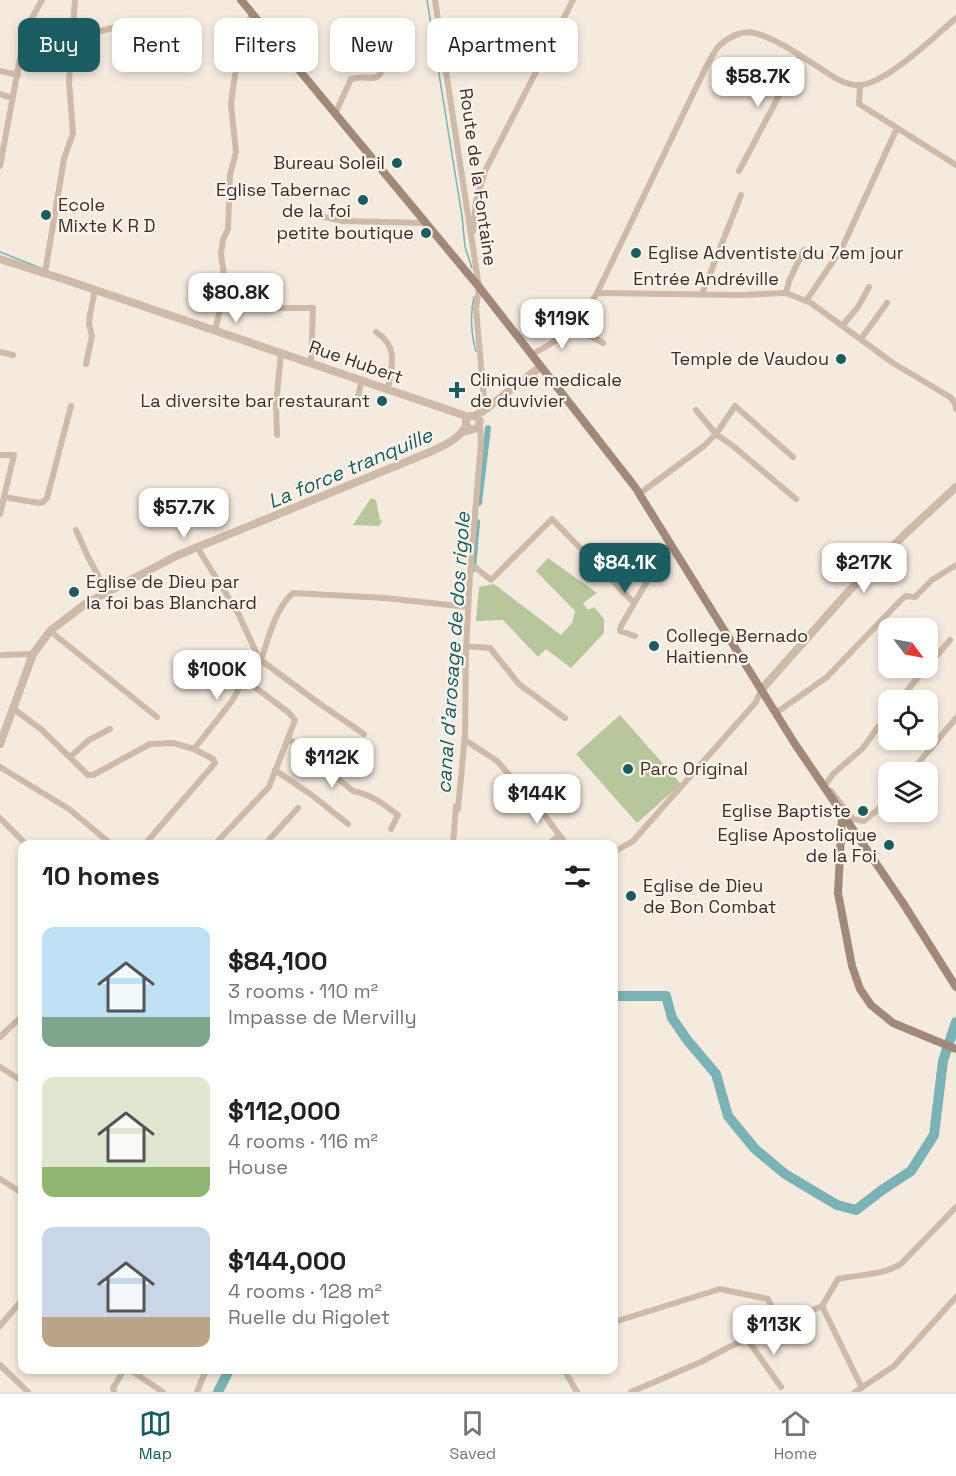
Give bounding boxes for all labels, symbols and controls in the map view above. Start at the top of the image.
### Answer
chip: Buy [18,18,100,72]
chip: Rent [112,18,202,72]
chip: Filters [214,18,318,72]
chip: New [330,18,415,72]
chip: Apartment [427,18,578,72]
pin: $58.7K [709,57,807,108]
text: $58.7K [726,63,791,89]
street label: Route de la Fontaine [455,87,502,267]
place label: Bureau Soleil [273,151,385,174]
marker: Bureau Soleil [390,156,404,170]
place label: Eglise Tabernac de la foi [216,178,351,222]
place label: Ecole Mixte K R D [58,193,155,237]
marker: Eglise Tabernac de la foi [356,193,370,207]
marker: Ecole Mixte K R D [39,208,53,222]
place label: petite boutique [276,221,414,244]
marker: petite boutique [419,226,433,240]
place label: Eglise Adventiste du 7em jour [648,241,904,264]
marker: Eglise Adventiste du 7em jour [629,246,643,260]
street label: Entrée Andréville [633,267,779,290]
pin: $80.8K [187,273,285,324]
text: $80.8K [202,279,270,305]
pin: $119K [520,299,604,350]
text: $119K [534,305,590,331]
street label: Rue Hubert [306,335,406,388]
place label: Temple de Vaudou [671,347,829,370]
marker: Temple de Vaudou [834,352,848,366]
place label: Clinique medicale de duvivier [470,368,622,412]
marker: Clinique medicale de duvivier [448,381,466,399]
place label: La diversite bar restaurant [140,389,370,412]
marker: La diversite bar restaurant [375,394,389,408]
water label: La force tranquille [264,421,437,514]
pin: $57.7K [135,488,233,539]
text: $57.7K [153,494,215,520]
water label: canal d'arosage de dos rigole [430,510,476,795]
pin: $84.1K [576,543,674,594]
pin: $217K [822,543,906,594]
text: $84.1K [593,549,657,575]
text: $217K [836,549,892,575]
place label: Eglise de Dieu par la foi bas Blanchard [86,570,257,614]
marker: Eglise de Dieu par la foi bas Blanchard [67,585,81,599]
north arrow [878,618,938,678]
map controls [878,618,938,822]
place label: College Bernado Haitienne [666,624,808,668]
marker: College Bernado Haitienne [647,639,661,653]
pin: $100K [175,650,259,701]
text: $100K [187,656,247,682]
button: locate [878,690,938,750]
pin: $112K [290,738,374,789]
text: $112K [305,744,359,770]
place label: Parc Original [640,757,748,780]
marker: Parc Original [621,762,635,776]
button: layers [878,762,938,822]
pin: $144K [495,774,579,825]
text: $144K [507,780,567,806]
place label: Eglise Baptiste [722,799,851,822]
marker: Eglise Baptiste [856,804,870,818]
place label: Eglise Apostolique de la Foi [717,823,877,867]
marker: Eglise Apostolique de la Foi [882,838,896,852]
text: 10 homes [42,859,160,893]
icon: filters [561,860,594,893]
place label: Eglise de Dieu de Bon Combat [643,874,776,918]
marker: Eglise de Dieu de Bon Combat [624,889,638,903]
text: $84,100 [228,944,328,978]
icon: home [90,951,162,1023]
text: 3 rooms · 110 m² [228,978,378,1004]
text: Impasse de Mervilly [228,1004,417,1030]
text: $112,000 [228,1094,341,1128]
icon: home [90,1101,162,1173]
text: 4 rooms · 116 m² [228,1128,378,1154]
text: House [228,1154,288,1180]
text: $144,000 [228,1244,346,1278]
icon: home [90,1251,162,1323]
text: 4 rooms · 128 m² [228,1278,382,1304]
text: Ruelle du Rigolet [228,1304,390,1330]
pin: $113K [732,1305,816,1356]
text: $113K [747,1311,801,1337]
tab: Map [139,1407,172,1464]
tab: Saved [450,1407,496,1464]
tab: Home [774,1407,817,1464]

